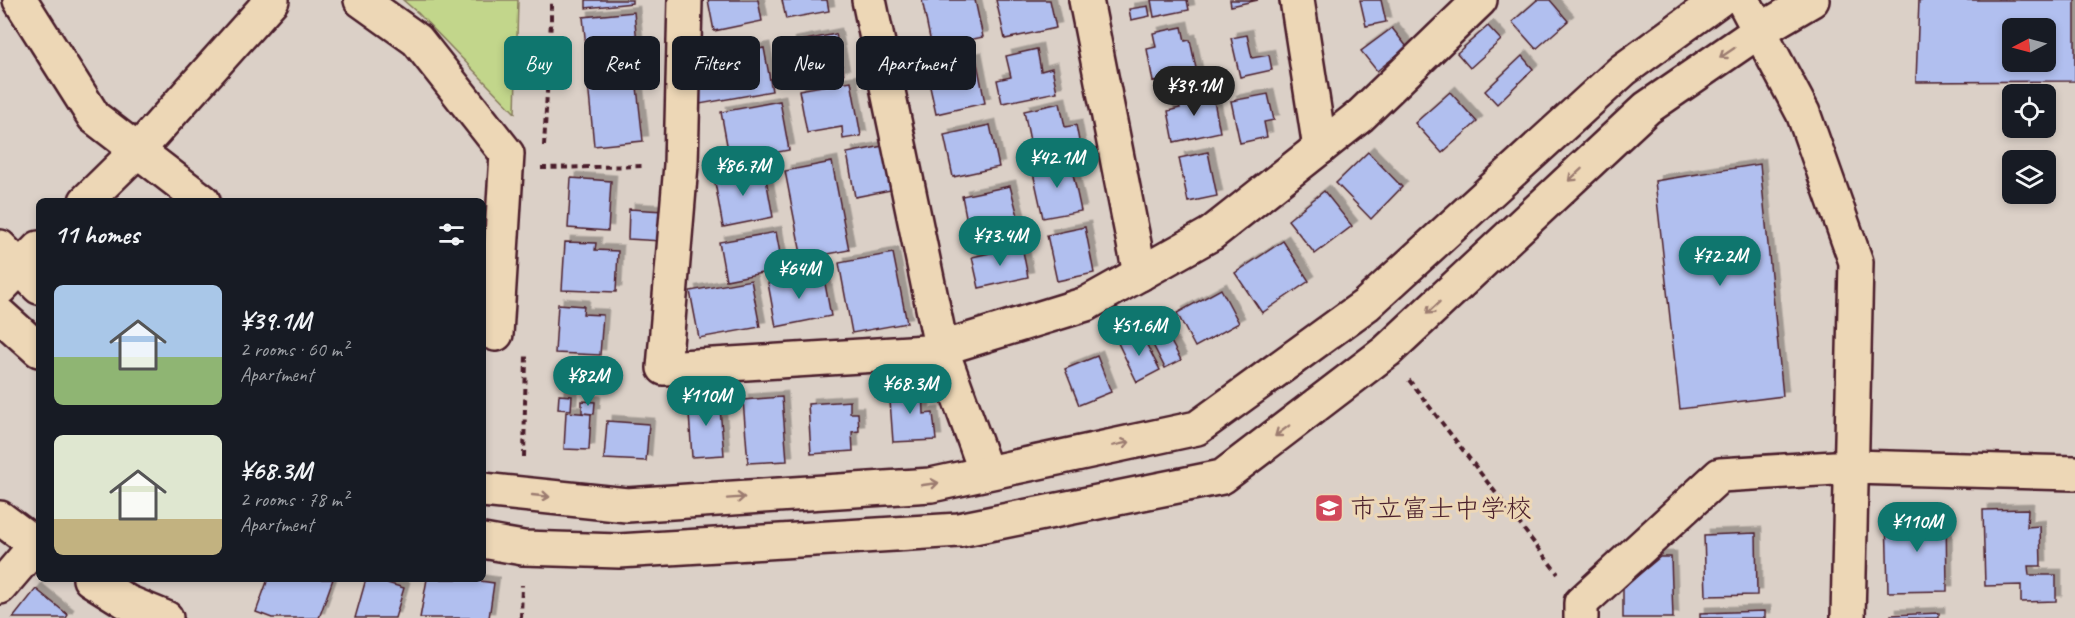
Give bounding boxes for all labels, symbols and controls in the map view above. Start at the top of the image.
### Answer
north arrow [2002,18,2056,72]
map controls [2002,18,2056,204]
chip: Buy [504,36,572,90]
chip: Rent [584,36,660,90]
chip: Filters [672,36,760,90]
chip: New [772,36,844,90]
chip: Apartment [856,36,976,90]
one-way arrow [1719,47,1735,59]
pin: ¥39.1M [1145,66,1243,117]
text: ¥39.1M [1167,73,1221,98]
button: locate [2002,84,2056,138]
pin: ¥42.1M [1008,138,1106,189]
text: ¥42.1M [1030,145,1084,170]
pin: ¥86.7M [694,146,792,197]
button: layers [2002,150,2056,204]
text: ¥86.7M [716,153,770,178]
one-way arrow [1568,168,1583,182]
pin: ¥73.4M [951,216,1049,267]
text: 11 homes [54,218,139,251]
icon: filters [435,218,468,251]
text: ¥73.4M [973,223,1027,248]
pin: ¥72.2M [1671,236,1769,287]
text: ¥72.2M [1693,243,1747,268]
pin: ¥64M [763,249,835,300]
text: ¥64M [778,256,820,281]
one-way arrow [1425,301,1440,315]
text: ¥39.1M [240,304,311,337]
pin: ¥51.6M [1090,306,1188,357]
icon: home [102,309,174,381]
text: ¥51.6M [1112,313,1166,338]
text: 2 rooms · 60 m² [240,337,348,362]
pin: ¥82M [552,356,624,407]
text: Apartment [240,362,313,387]
text: ¥82M [567,363,609,388]
pin: ¥68.3M [861,364,959,415]
text: ¥68.3M [883,371,937,396]
pin: ¥110M [664,376,748,427]
text: ¥110M [681,383,731,408]
one-way arrow [1274,425,1290,438]
one-way arrow [1111,438,1130,449]
text: ¥68.3M [240,454,311,487]
icon: home [102,459,174,531]
one-way arrow [920,478,939,489]
text: 2 rooms · 78 m² [240,487,348,512]
one-way arrow [531,491,551,502]
one-way arrow [725,492,745,503]
school or university icon: 市立富士中学校 [1313,492,1345,524]
place label: 市立富士中学校 [1350,492,1532,525]
pin: ¥110M [1875,502,1959,553]
text: ¥110M [1892,509,1942,534]
text: Apartment [240,512,313,537]

